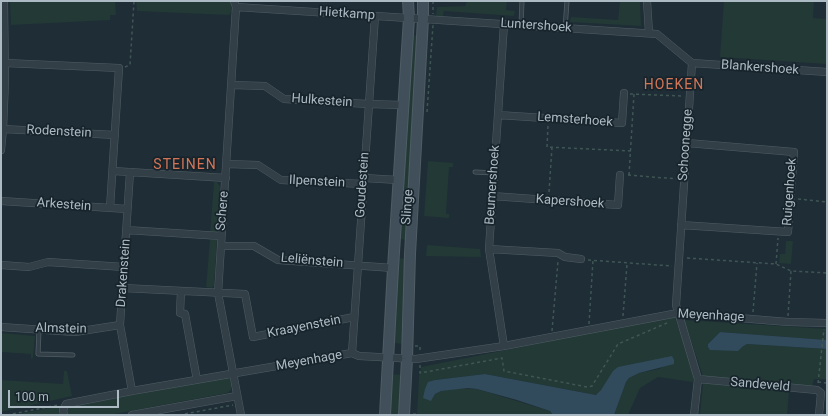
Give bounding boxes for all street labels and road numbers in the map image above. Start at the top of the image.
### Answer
street label: Hietkamp [319,4,375,24]
street label: Luntershoek [500,16,572,36]
street label: Blankershoek [721,57,799,79]
street label: Hulkestein [291,91,353,111]
street label: Schoonegge [676,109,696,181]
street label: Lemsterhoek [537,110,613,130]
street label: Rodenstein [26,123,92,141]
street label: Beumershoek [482,145,504,225]
street label: Goudestein [353,152,373,218]
street label: Ruigenhoek [780,158,800,226]
street label: Ilpenstein [288,173,346,191]
street label: Slinge [399,189,417,225]
street label: Schere [213,191,233,231]
street label: Kapershoek [535,192,605,212]
street label: Arkestein [36,195,92,215]
street label: Drakenstein [114,238,134,308]
street label: Leliënstein [280,251,344,271]
street label: Meyenhage [677,306,745,326]
street label: Kraayenstein [266,312,342,342]
street label: Almstein [35,321,87,337]
street label: Meyenhage [275,348,343,374]
street label: Sandeveld [730,375,790,395]

